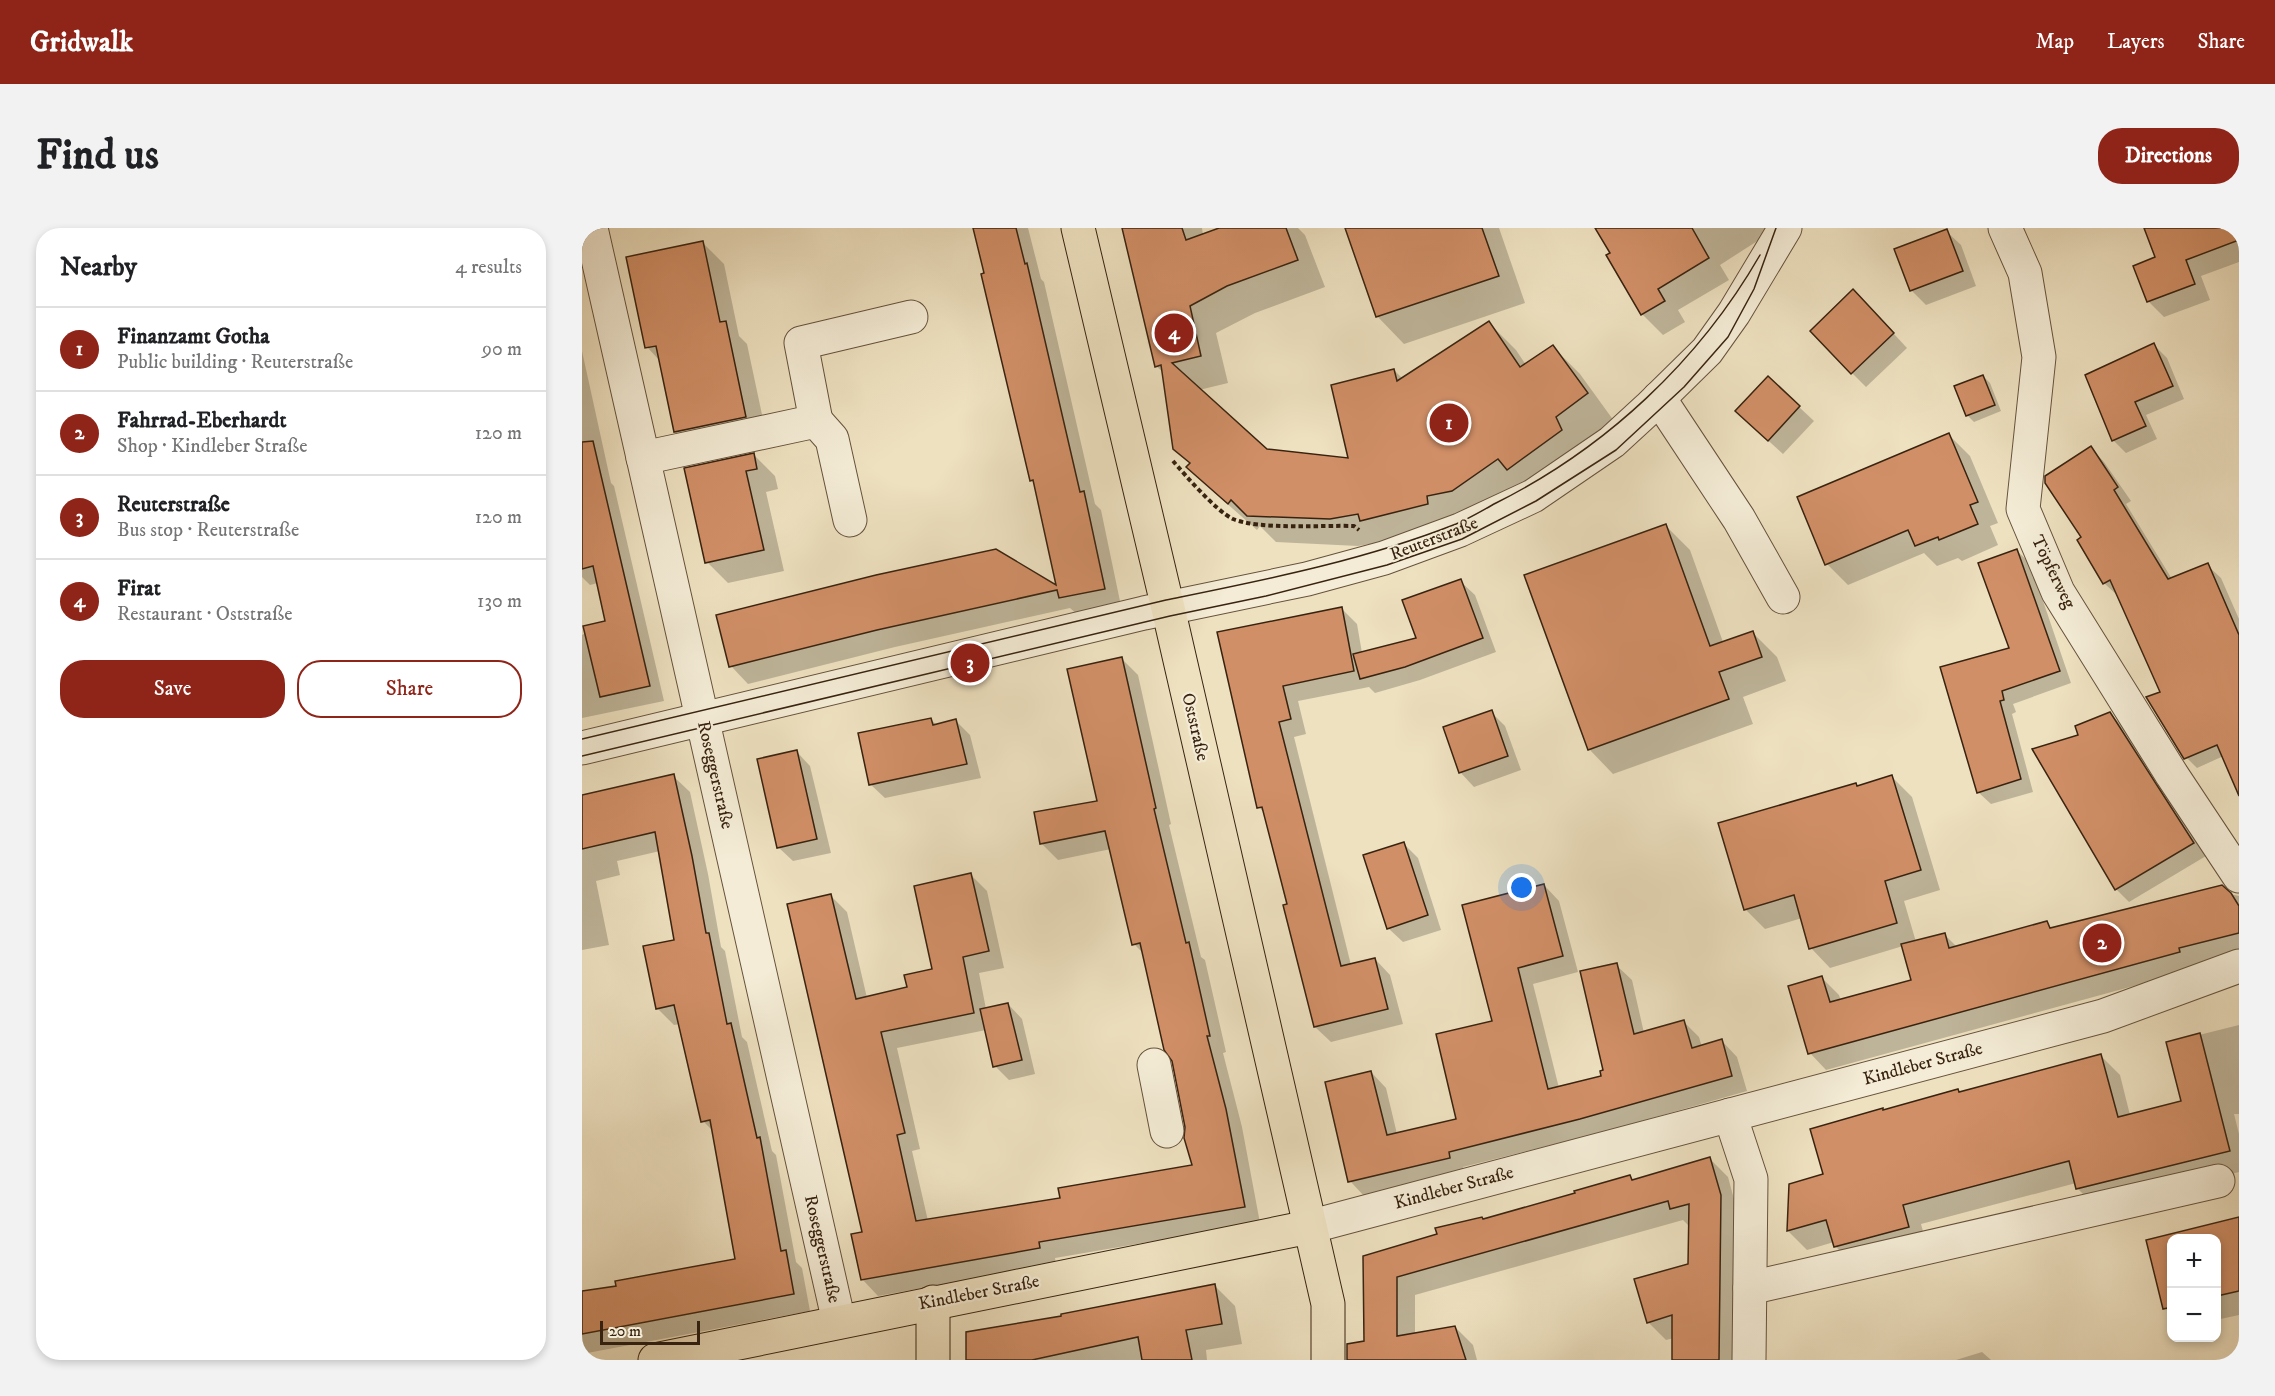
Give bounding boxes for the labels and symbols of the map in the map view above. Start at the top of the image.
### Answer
pin: 4 [1154,310,1194,356]
pin: 1 [1430,400,1468,446]
street label: Reuterstraße [1387,512,1481,566]
street label: Töpferweg [2026,532,2080,612]
pin: 3 [950,640,990,686]
street label: Oststraße [1177,691,1213,763]
street label: Roseggerstraße [692,719,738,831]
your location [1507,873,1536,902]
pin: 2 [2082,920,2122,966]
street label: Kindleber Straße [1861,1037,1985,1091]
street label: Kindleber Straße [1392,1161,1516,1215]
street label: Roseggerstraße [799,1193,845,1305]
street label: Kindleber Straße [917,1270,1041,1316]
scale bar [600,1318,700,1346]

